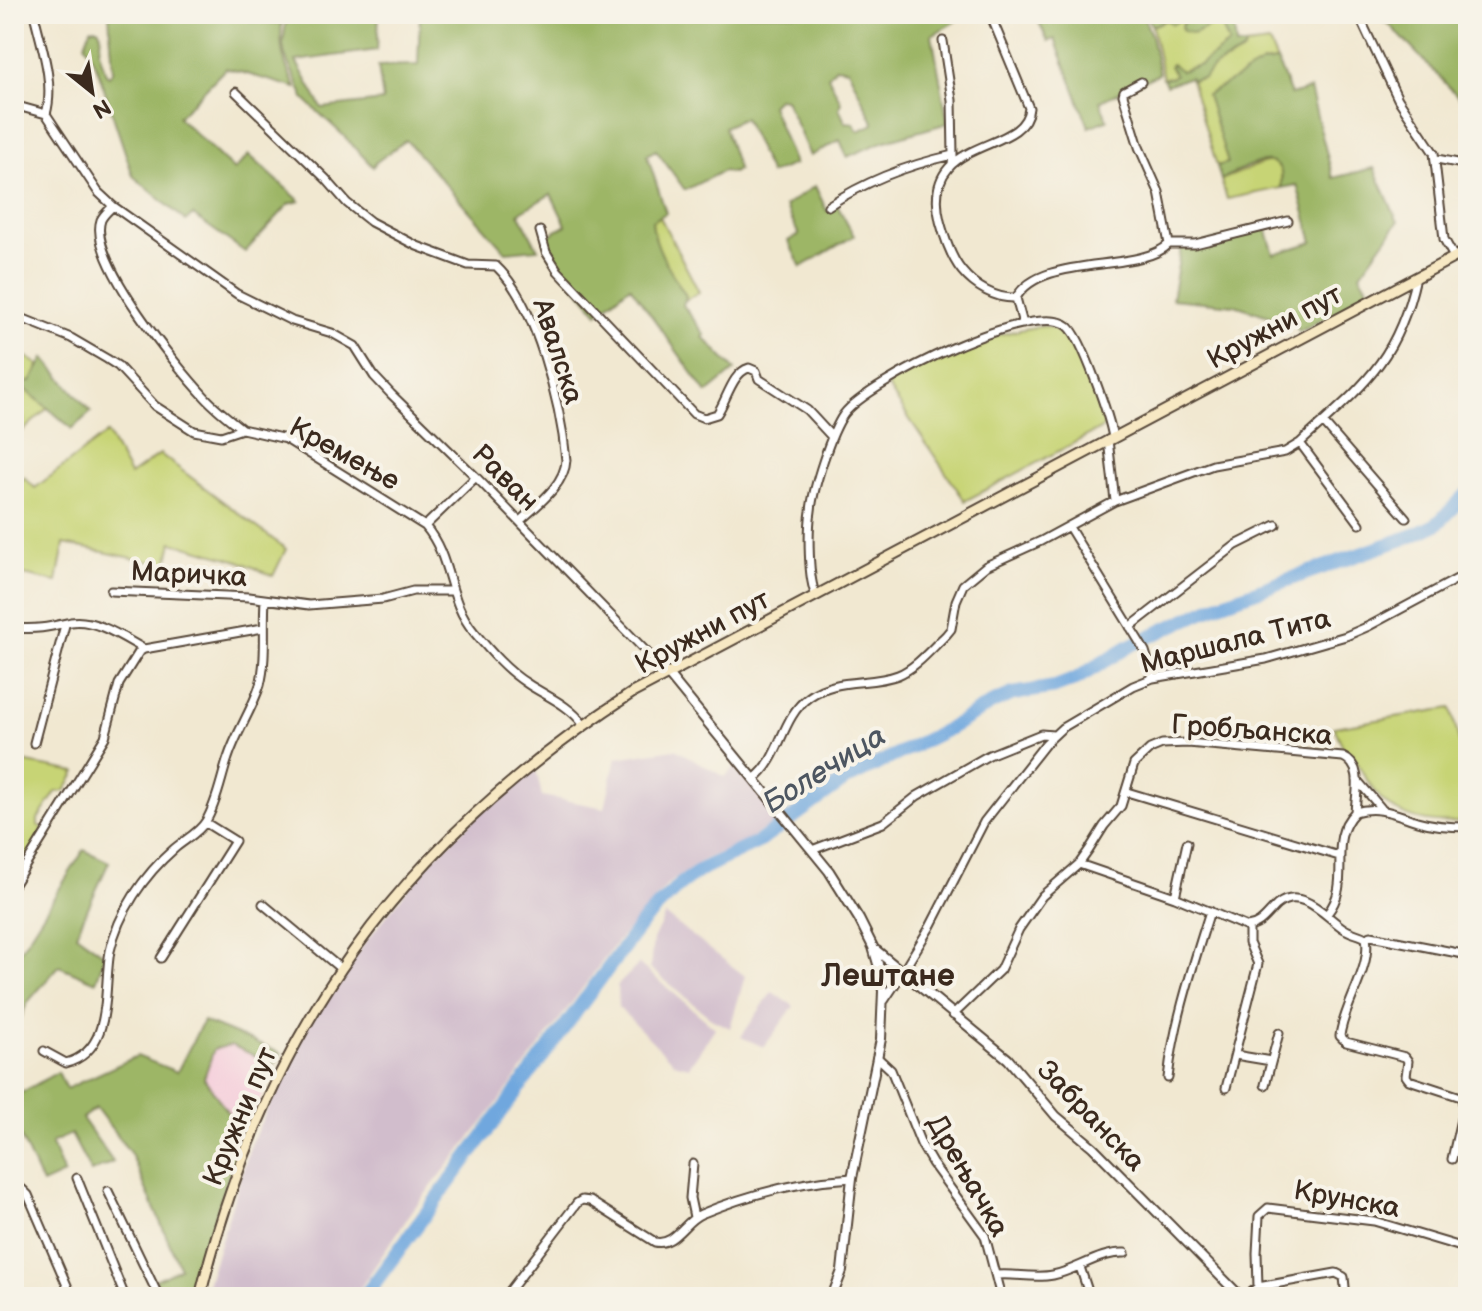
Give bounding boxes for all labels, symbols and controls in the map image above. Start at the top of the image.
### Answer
north arrow [52,52,132,132]
text: N [87,92,115,124]
street label: Кружни пут [1202,278,1348,376]
street label: Авалска [525,294,590,409]
street label: Кремење [283,411,405,498]
street label: Раван [465,438,545,518]
street label: Маричка [130,555,249,594]
street label: Кружни пут [630,583,776,681]
street label: Маршала Тита [1137,602,1334,681]
street label: Гробљанска [1170,708,1334,753]
water label: Болечица [757,718,893,822]
district label: Лештане [820,957,955,996]
street label: Кружни пут [196,1042,284,1191]
street label: Забранска [1030,1054,1152,1179]
street label: Дрењачка [920,1109,1016,1243]
street label: Крунска [1291,1174,1403,1225]

